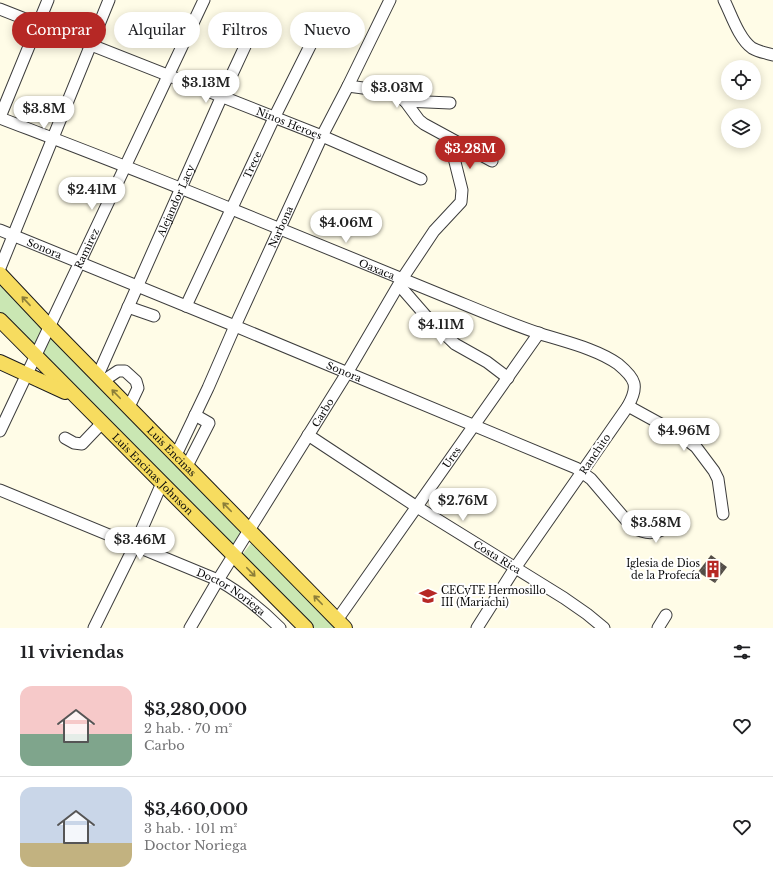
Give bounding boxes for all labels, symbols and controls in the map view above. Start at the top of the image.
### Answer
chip: Comprar [12,12,106,48]
chip: Alquilar [114,12,200,48]
chip: Filtros [208,12,282,48]
chip: Nuevo [290,12,365,48]
map controls [721,60,761,148]
button: locate [721,60,761,100]
pin: $3.13M [173,70,239,104]
text: $3.13M [182,74,230,91]
pin: $3.03M [364,75,430,109]
text: $3.03M [371,79,423,96]
pin: $3.8M [16,96,72,130]
text: $3.8M [22,100,66,117]
street label: Ninos Heroes [255,104,324,142]
button: layers [721,108,761,148]
pin: $3.28M [437,136,503,170]
text: $3.28M [444,140,496,157]
street label: Trece [240,149,264,181]
street label: Alejandor Lacy [153,162,197,239]
pin: $2.41M [59,177,125,211]
text: $2.41M [67,181,117,198]
street label: Narbona [265,203,296,250]
pin: $4.06M [313,210,379,244]
text: $4.06M [319,214,373,231]
street label: Ramirez [71,226,102,271]
street label: Sonora [25,235,64,261]
street label: Oaxaca [357,256,397,282]
one-way arrow [21,296,31,306]
pin: $4.11M [408,312,474,346]
text: $4.11M [418,316,464,333]
street label: Sonora [325,358,364,385]
one-way arrow [111,389,121,399]
street label: Carbo [309,395,336,429]
pin: $4.96M [651,418,717,452]
text: $4.96M [658,422,710,439]
street label: Luis Encinas [145,424,200,479]
street label: Luis Encinas Johnson [110,430,196,517]
street label: Ranchito [577,431,614,477]
street label: Ures [440,444,464,471]
pin: $2.76M [430,488,496,522]
text: $2.76M [438,492,488,509]
one-way arrow [222,502,232,512]
pin: $3.58M [623,510,689,544]
text: $3.58M [631,514,681,531]
pin: $3.46M [107,527,173,561]
text: $3.46M [114,531,166,548]
street label: Costa Rica [471,537,524,577]
place label: Iglesia de Dios de la Profecía [626,557,700,582]
building icon: Iglesia de Dios de la Profecía [703,559,723,579]
street label: Doctor Noriega [195,565,269,618]
one-way arrow [246,567,256,577]
place label: CECyTE Hermosillo III (Mariachi) [441,584,546,609]
school or university icon: CECyTE Hermosillo III (Mariachi) [418,586,438,606]
one-way arrow [313,595,323,605]
icon: filters [731,641,753,663]
text: 11 viviendas [20,642,124,663]
text: $3,280,000 [144,699,247,720]
icon: home [52,702,100,750]
icon: heart [731,715,753,737]
text: 2 hab. · 70 m² [144,720,232,737]
text: Carbo [144,737,185,754]
text: $3,460,000 [144,799,248,820]
icon: home [52,803,100,851]
icon: heart [731,816,753,838]
text: 3 hab. · 101 m² [144,820,237,837]
text: Doctor Noriega [144,837,247,854]

